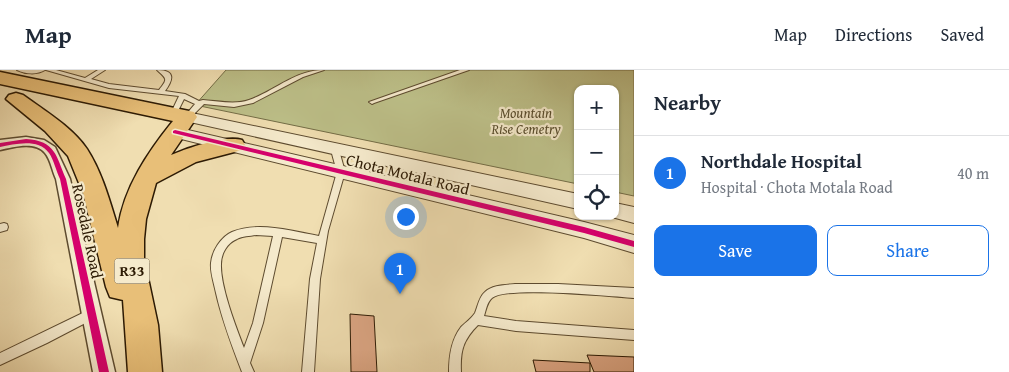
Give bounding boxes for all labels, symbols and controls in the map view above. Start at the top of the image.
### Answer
text: Map [25,17,72,52]
text: Map [774,21,807,48]
text: Directions [835,21,912,48]
text: Saved [940,21,984,48]
map controls [574,85,619,220]
button: + [574,85,619,130]
text: Nearby [654,87,721,118]
park label: Mountain Rise Cemetry [490,103,561,139]
button: − [574,130,619,175]
street label: Chota Motala Road [344,147,473,201]
text: Northdale Hospital [701,147,862,175]
text: 1 [666,161,674,185]
text: 40 m [957,161,989,185]
button: locate [574,175,619,220]
text: Hospital · Chota Motala Road [701,175,893,199]
street label: Rosedale Road [66,181,110,281]
your location [393,204,419,230]
button: Save [654,225,817,276]
button: Share [827,225,989,276]
pin: 1 [384,253,416,294]
road number: R33 [114,258,150,284]

